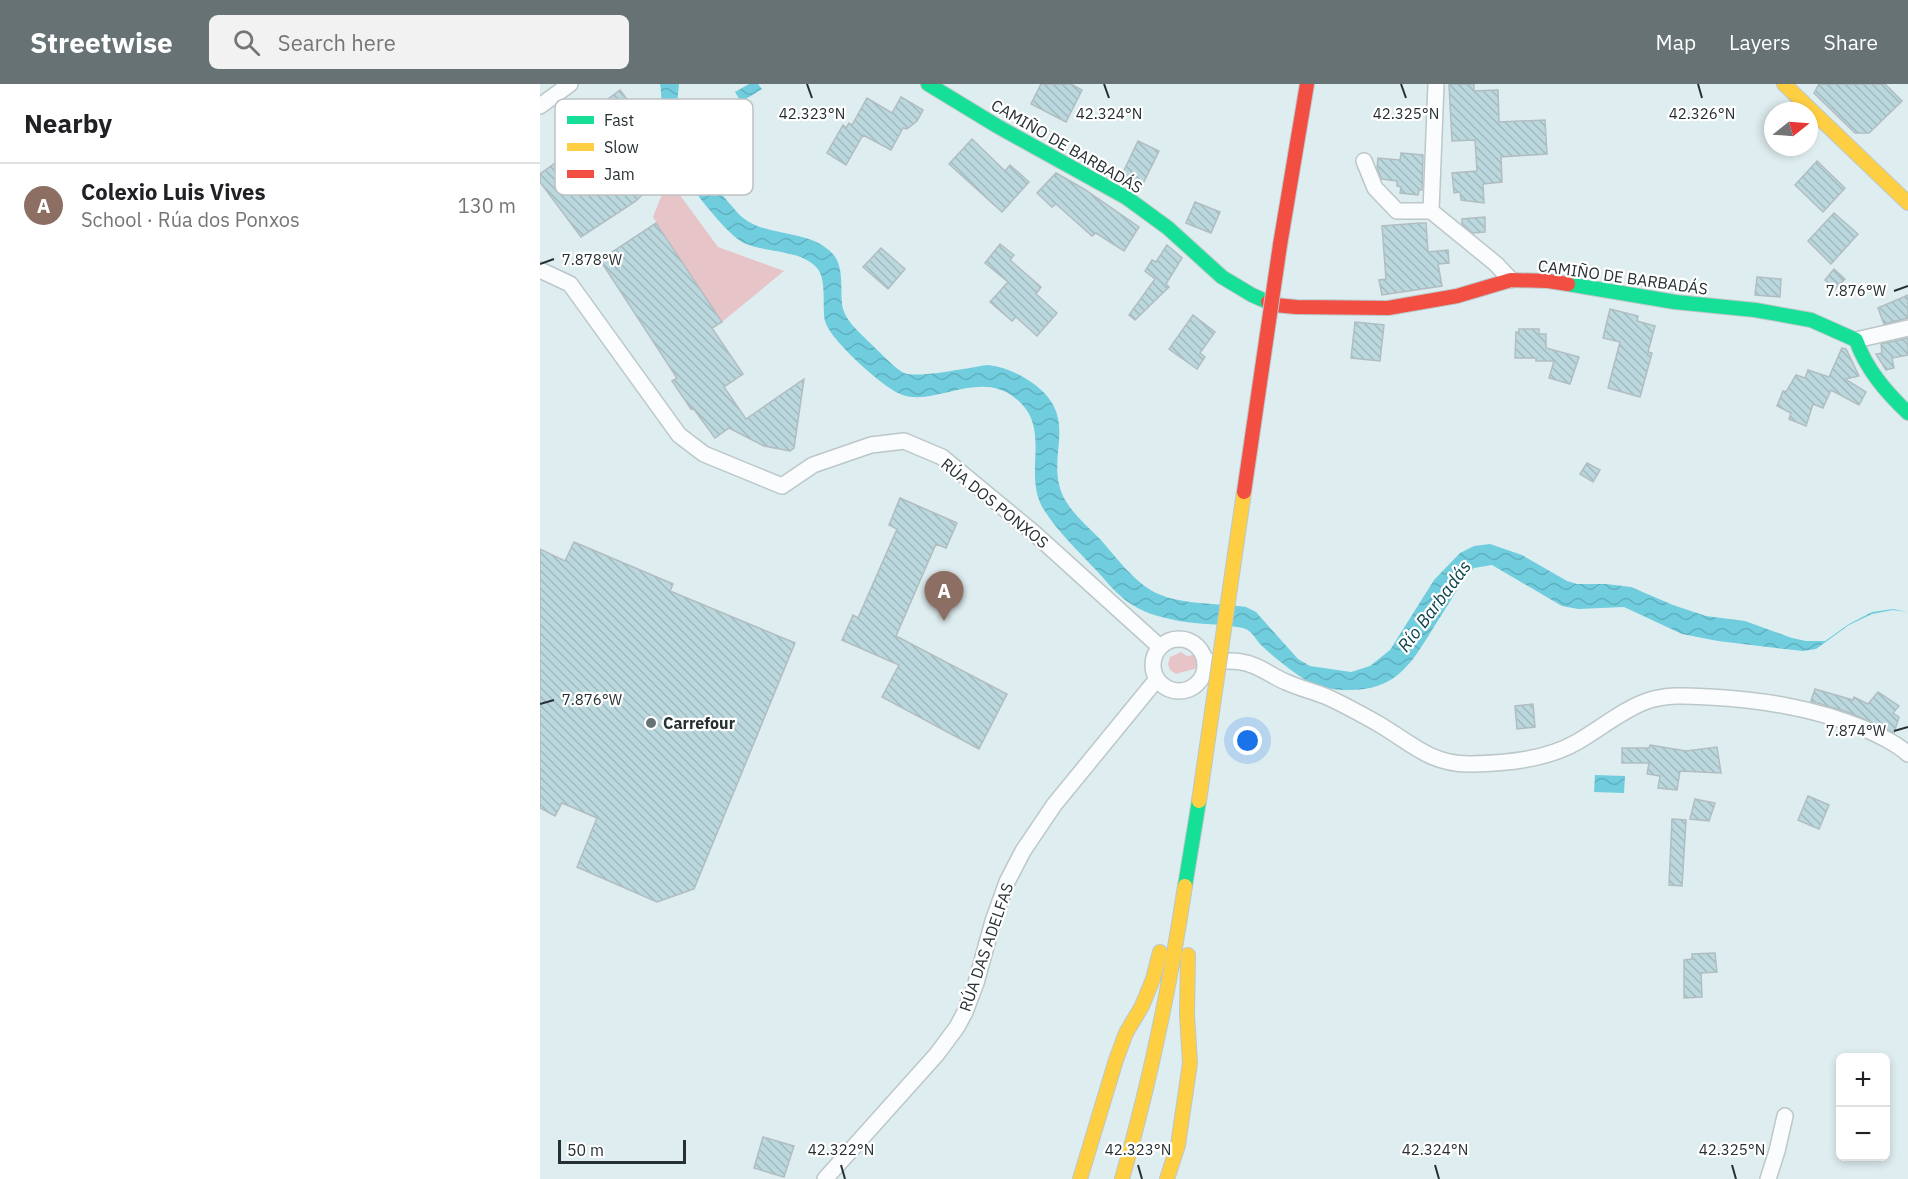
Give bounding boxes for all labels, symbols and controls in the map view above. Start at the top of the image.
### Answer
search box [209,15,629,69]
text: Streetwise [30,24,173,61]
icon: search [230,26,263,59]
text: Search here [278,28,396,57]
text: Map [1656,28,1696,56]
text: Layers [1729,28,1791,56]
text: Share [1824,28,1878,56]
street label: CAMIÑO DE BARBADÁS [988,94,1147,197]
legend [555,99,753,195]
north arrow [1764,102,1818,156]
text: 42.323°N [779,104,845,123]
text: 42.324°N [1076,104,1142,123]
text: 42.325°N [1373,104,1439,123]
text: 42.326°N [1669,104,1735,123]
text: Nearby [24,106,112,140]
text: Fast [604,110,634,130]
text: Slow [604,137,639,157]
text: Jam [604,164,635,184]
text: Colexio Luis Vives [81,177,266,206]
text: A [37,192,50,219]
text: 130 m [458,192,516,219]
text: School · Rúa dos Ponxos [81,206,300,233]
text: 7.878°W [562,250,623,269]
street label: CAMIÑO DE BARBADÁS [1537,254,1709,299]
text: 7.876°W [1826,281,1887,300]
street label: RÚA DOS PONXOS [937,453,1053,552]
water label: Río Barbadás [1392,556,1476,656]
pin: A [924,572,964,621]
text: 7.876°W [562,690,623,709]
place label: Carrefour [663,713,736,733]
marker: Carrefour [644,716,658,730]
text: 7.874°W [1826,721,1887,740]
your location [1233,726,1262,755]
street label: RÚA DAS ADELFAS [954,880,1017,1014]
map controls [1836,1053,1890,1161]
button: + [1836,1053,1890,1107]
button: − [1836,1107,1890,1161]
scale bar [558,1137,686,1164]
text: 50 m [567,1140,604,1160]
text: 42.322°N [808,1140,874,1159]
text: 42.323°N [1105,1140,1171,1159]
text: 42.324°N [1402,1140,1468,1159]
text: 42.325°N [1699,1140,1765,1159]

